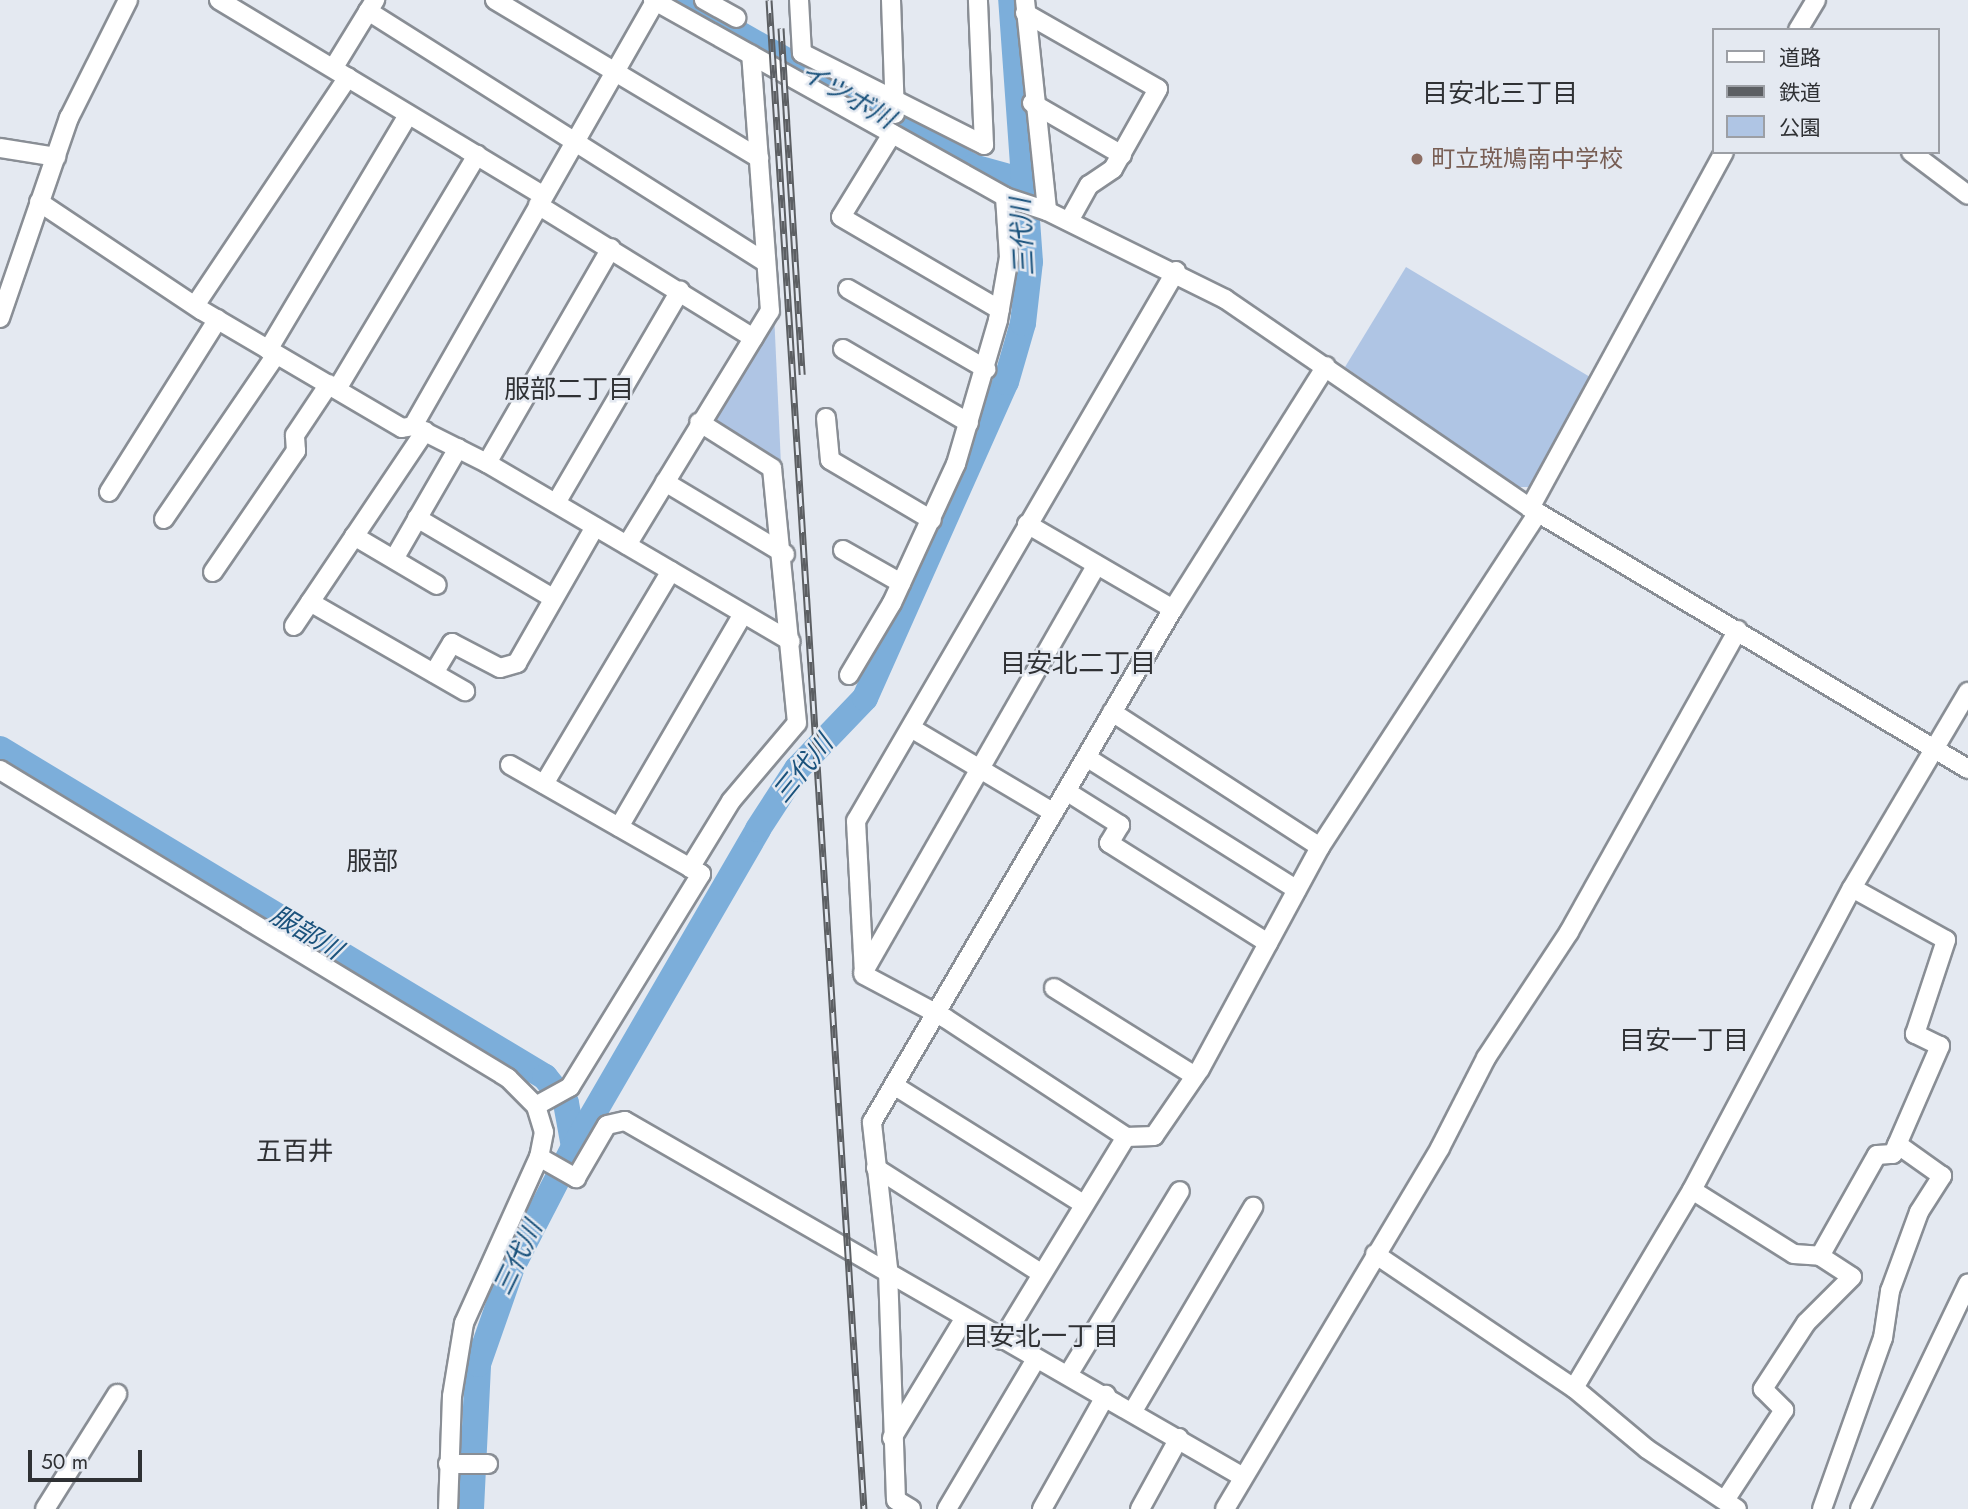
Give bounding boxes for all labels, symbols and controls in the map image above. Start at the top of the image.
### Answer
legend [1713,28,1940,154]
text: 道路 [1779,43,1821,73]
water label: イツボ川 [794,56,900,136]
district label: 目安北三丁目 [1422,78,1578,110]
text: 鉄道 [1779,78,1821,108]
text: 公園 [1779,113,1821,143]
place label: 町立斑鳩南中学校 [1431,145,1623,173]
marker: 町立斑鳩南中学校 [1409,151,1425,167]
water label: 三代川 [1005,197,1041,277]
district label: 服部二丁目 [504,374,634,406]
district label: 目安北二丁目 [1000,648,1156,680]
water label: 三代川 [766,729,840,809]
district label: 服部 [346,846,398,878]
water label: 服部川 [265,900,347,966]
district label: 目安一丁目 [1619,1025,1749,1057]
district label: 五百井 [256,1136,334,1168]
water label: 三代川 [487,1216,549,1300]
district label: 目安北一丁目 [963,1321,1119,1353]
scale bar [32,1436,145,1480]
text: 50 m [41,1447,88,1477]

